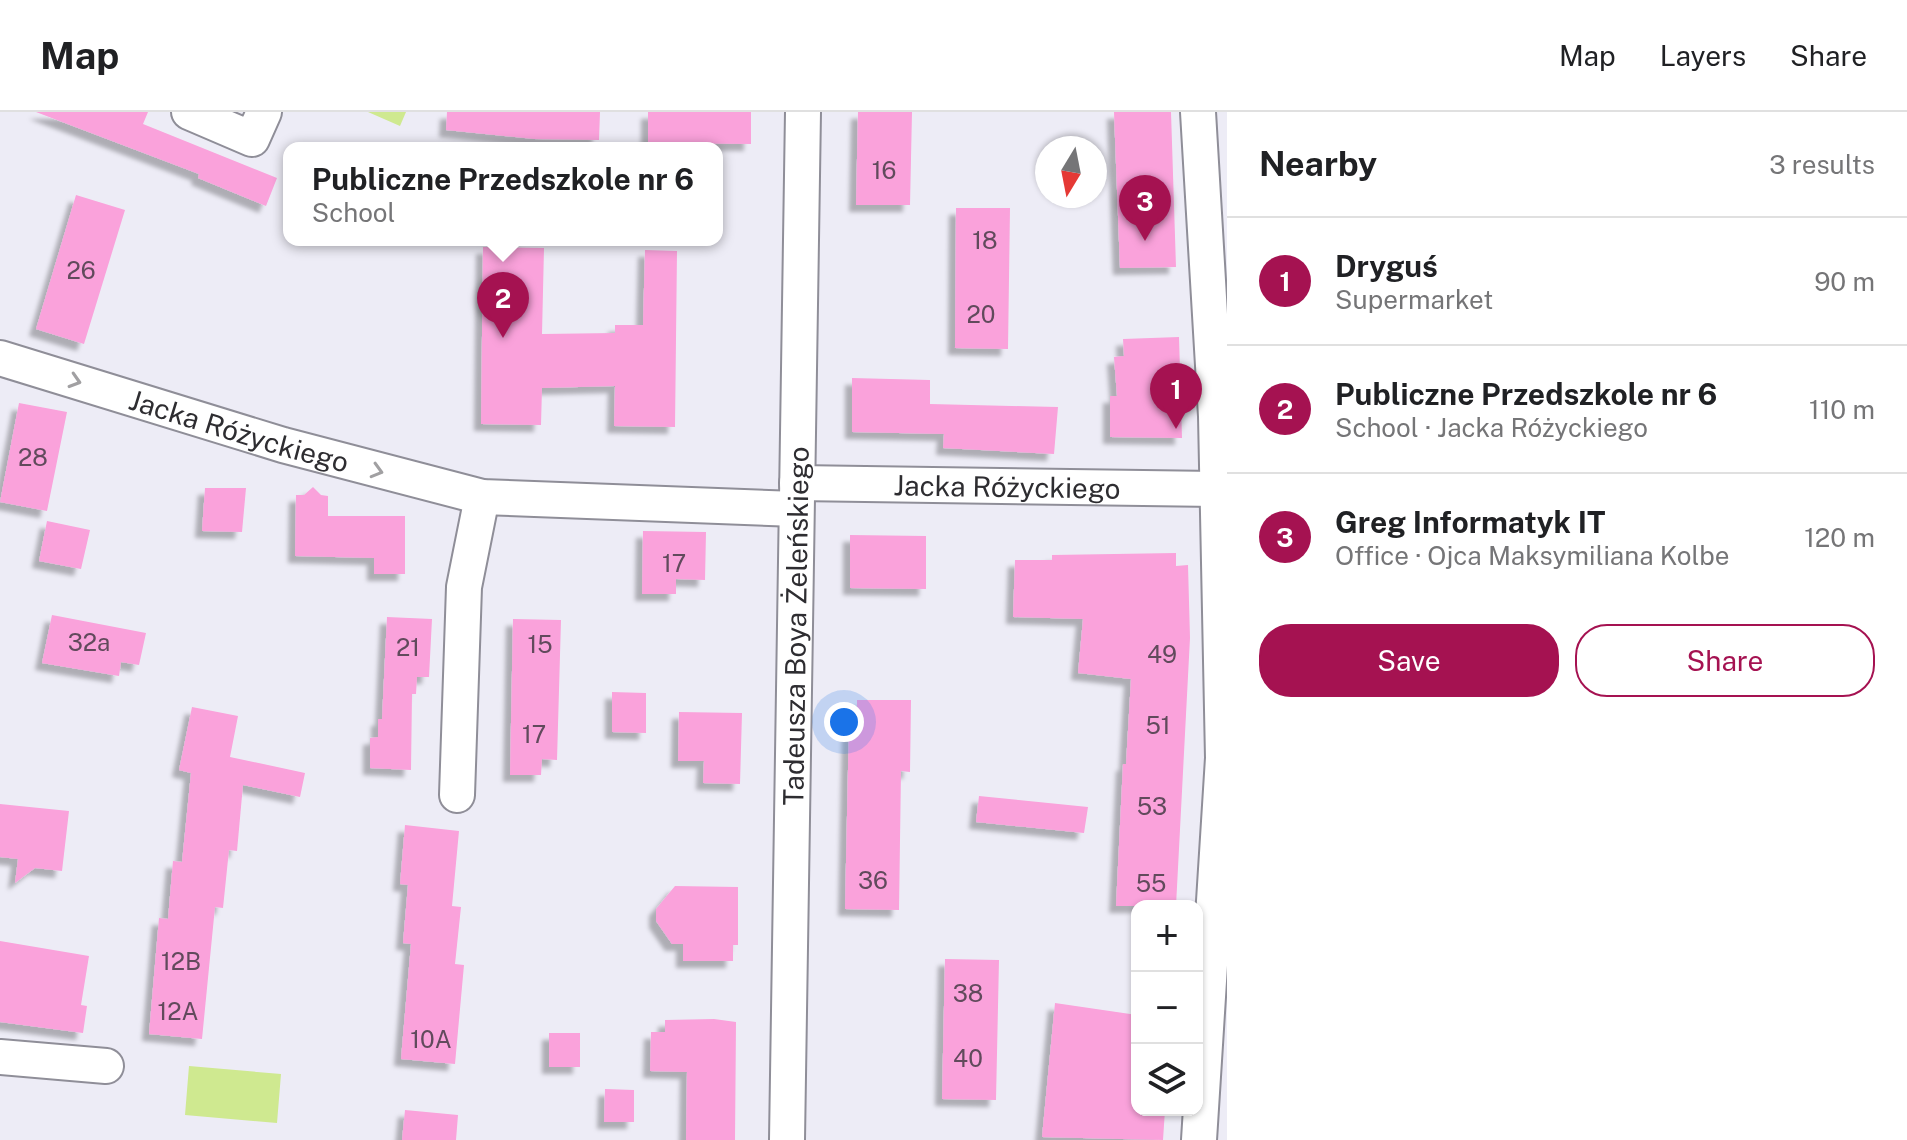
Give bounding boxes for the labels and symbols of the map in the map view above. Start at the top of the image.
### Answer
north arrow [1035,136,1107,208]
house number: 16 [872,156,896,184]
pin: 3 [1119,175,1171,241]
house number: 18 [972,226,998,254]
house number: 26 [66,256,96,284]
pin: 2 [477,272,529,338]
house number: 20 [967,300,996,328]
pin: 1 [1150,363,1202,429]
one-way arrow [67,372,81,388]
street label: Jacka Różyckiego [125,382,353,478]
house number: 28 [18,443,48,471]
street label: Tadeusza Boya Żeleńskiego [776,446,814,806]
one-way arrow [370,462,384,479]
street label: Jacka Różyckiego [893,468,1121,504]
house number: 17 [662,549,686,577]
house number: 32a [68,628,110,656]
house number: 15 [527,630,553,658]
house number: 21 [396,633,420,661]
house number: 49 [1147,640,1177,668]
your location [824,702,864,742]
house number: 51 [1145,711,1171,739]
house number: 17 [522,720,546,748]
house number: 53 [1137,792,1167,820]
house number: 36 [858,866,888,894]
house number: 55 [1136,869,1166,897]
house number: 12B [161,947,201,975]
house number: 38 [953,979,983,1007]
house number: 12A [157,997,199,1025]
house number: 10A [410,1025,452,1053]
house number: 40 [953,1044,983,1072]

